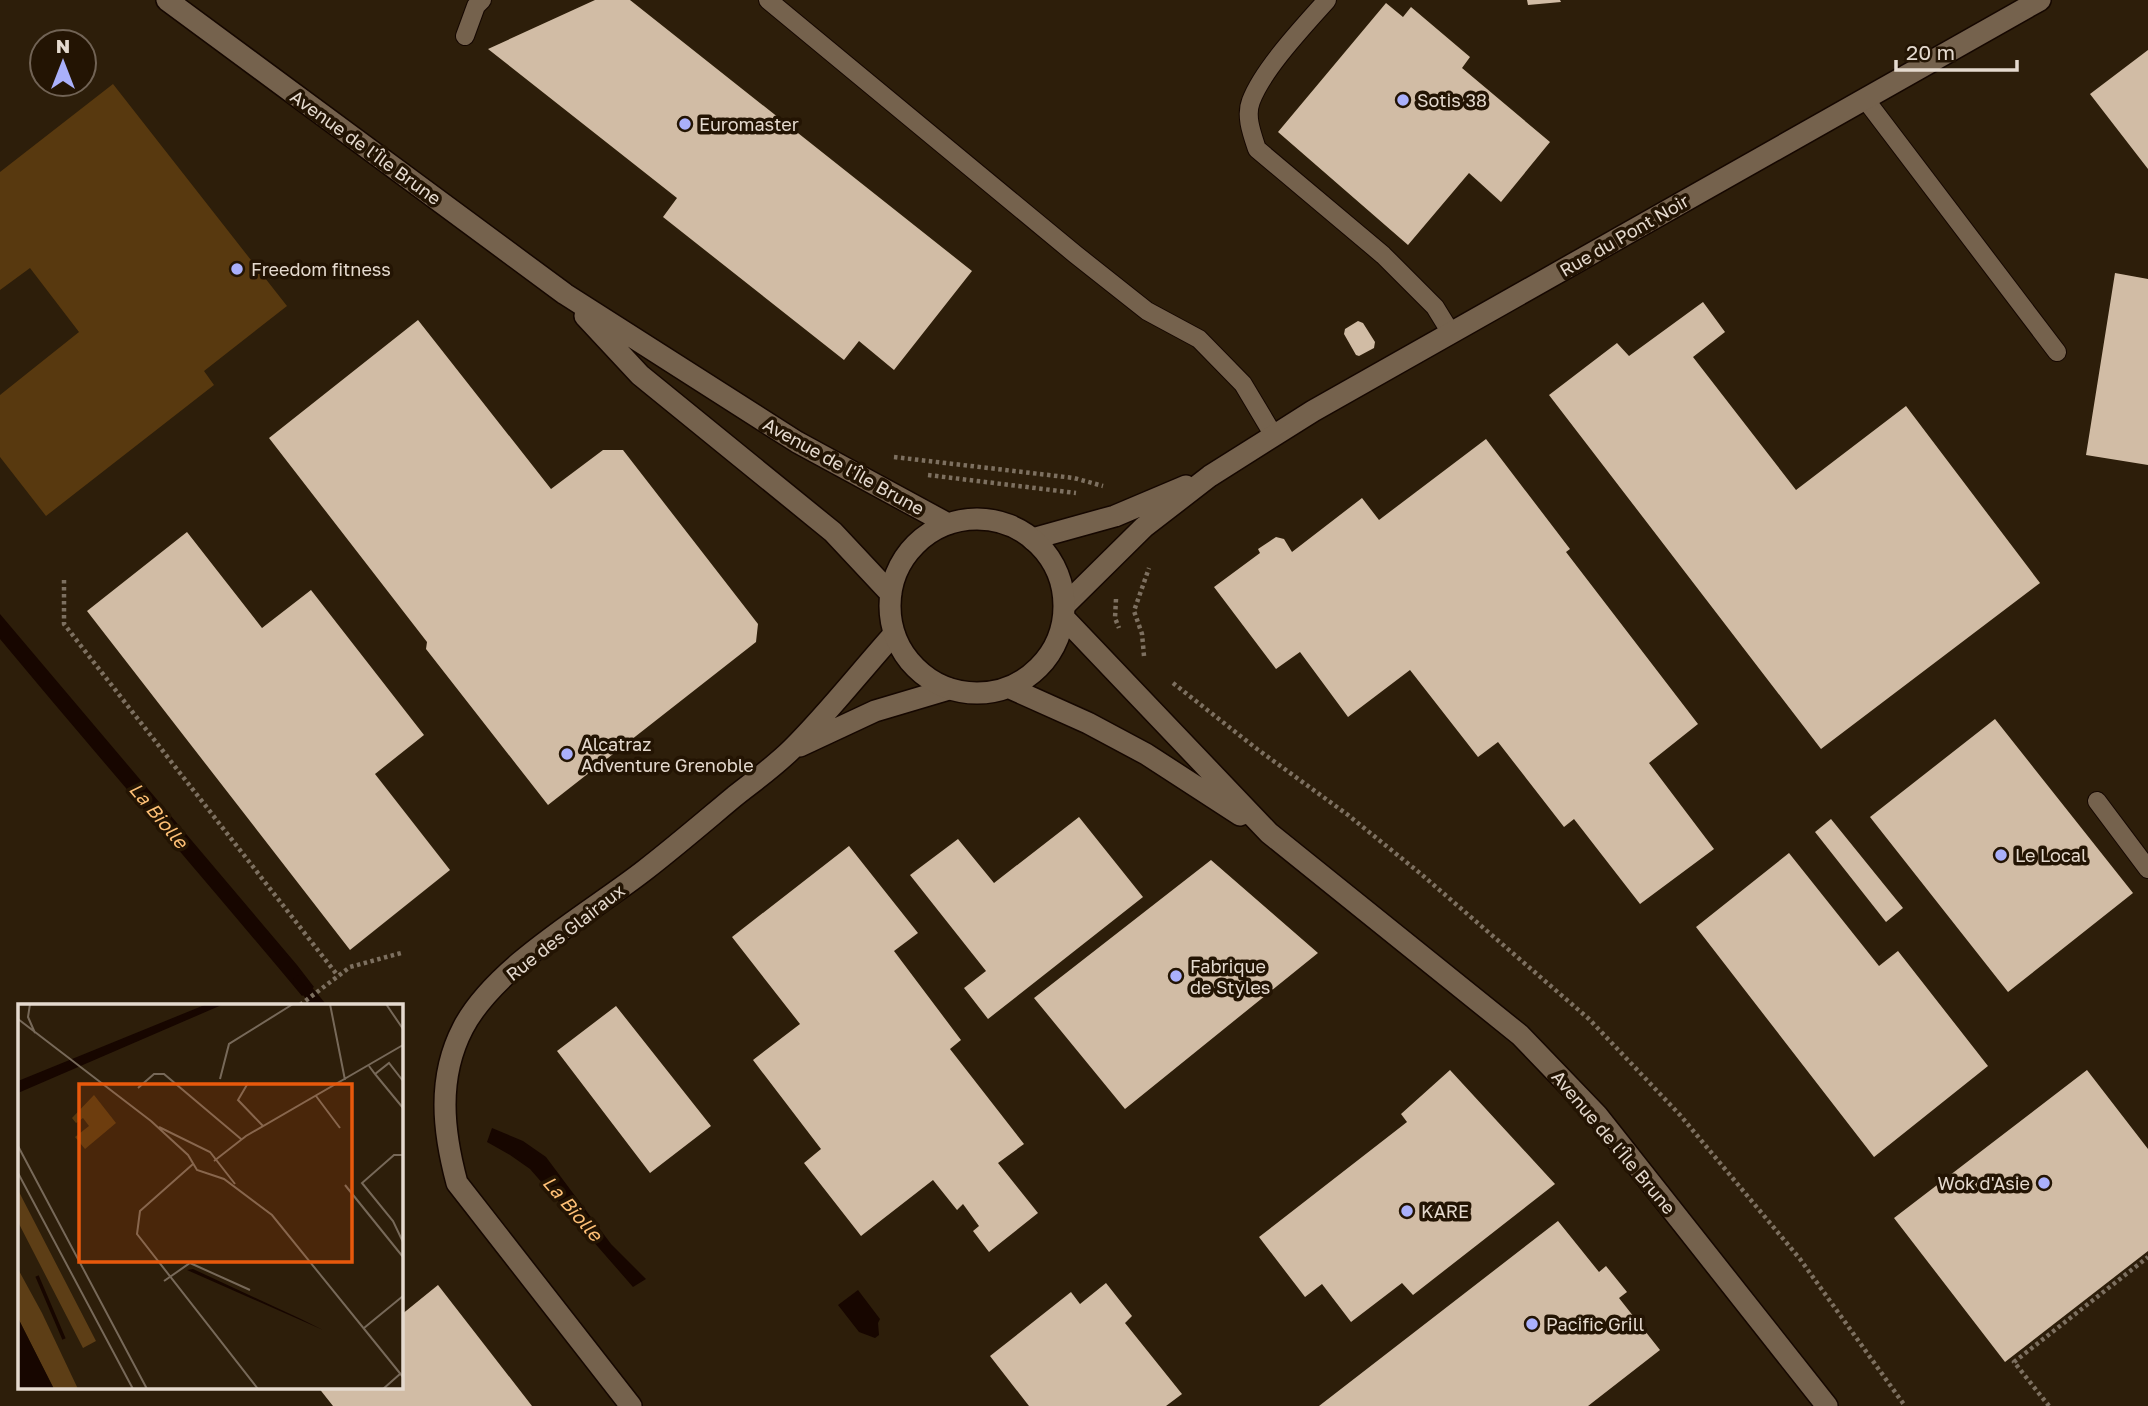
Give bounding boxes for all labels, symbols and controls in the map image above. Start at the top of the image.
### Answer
north arrow [28,28,98,98]
scale bar [1896,28,2017,72]
text: N [56,34,70,57]
text: 20 m [1906,39,1955,65]
street label: Avenue de l'Île Brune [286,85,446,209]
place label: Sotis 38 [1417,89,1487,111]
marker: Sotis 38 [1395,92,1411,108]
place label: Euromaster [699,113,799,135]
marker: Euromaster [677,116,693,132]
street label: Rue du Pont Noir [1555,189,1693,281]
place label: Freedom fitness [251,258,391,280]
marker: Freedom fitness [229,261,245,277]
street label: Avenue de l'Île Brune [760,413,928,519]
place label: Alcatraz Adventure Grenoble [581,733,754,776]
marker: Alcatraz Adventure Grenoble [559,746,575,762]
water label: La Biolle [125,777,194,854]
place label: Le Local [2015,844,2087,866]
marker: Le Local [1993,847,2009,863]
street label: Rue des Glairaux [501,879,629,985]
place label: Fabrique de Styles [1190,955,1270,998]
marker: Fabrique de Styles [1168,968,1184,984]
inset map [18,1004,402,1388]
street label: Avenue de l'Île Brune [1547,1066,1681,1218]
water label: La Biolle [538,1171,609,1247]
place label: Wok d'Asie [1938,1172,2030,1194]
marker: Wok d'Asie [2036,1175,2052,1191]
place label: KARE [1421,1200,1469,1222]
marker: KARE [1399,1203,1415,1219]
place label: Pacific Grill [1546,1313,1644,1335]
marker: Pacific Grill [1524,1316,1540,1332]

